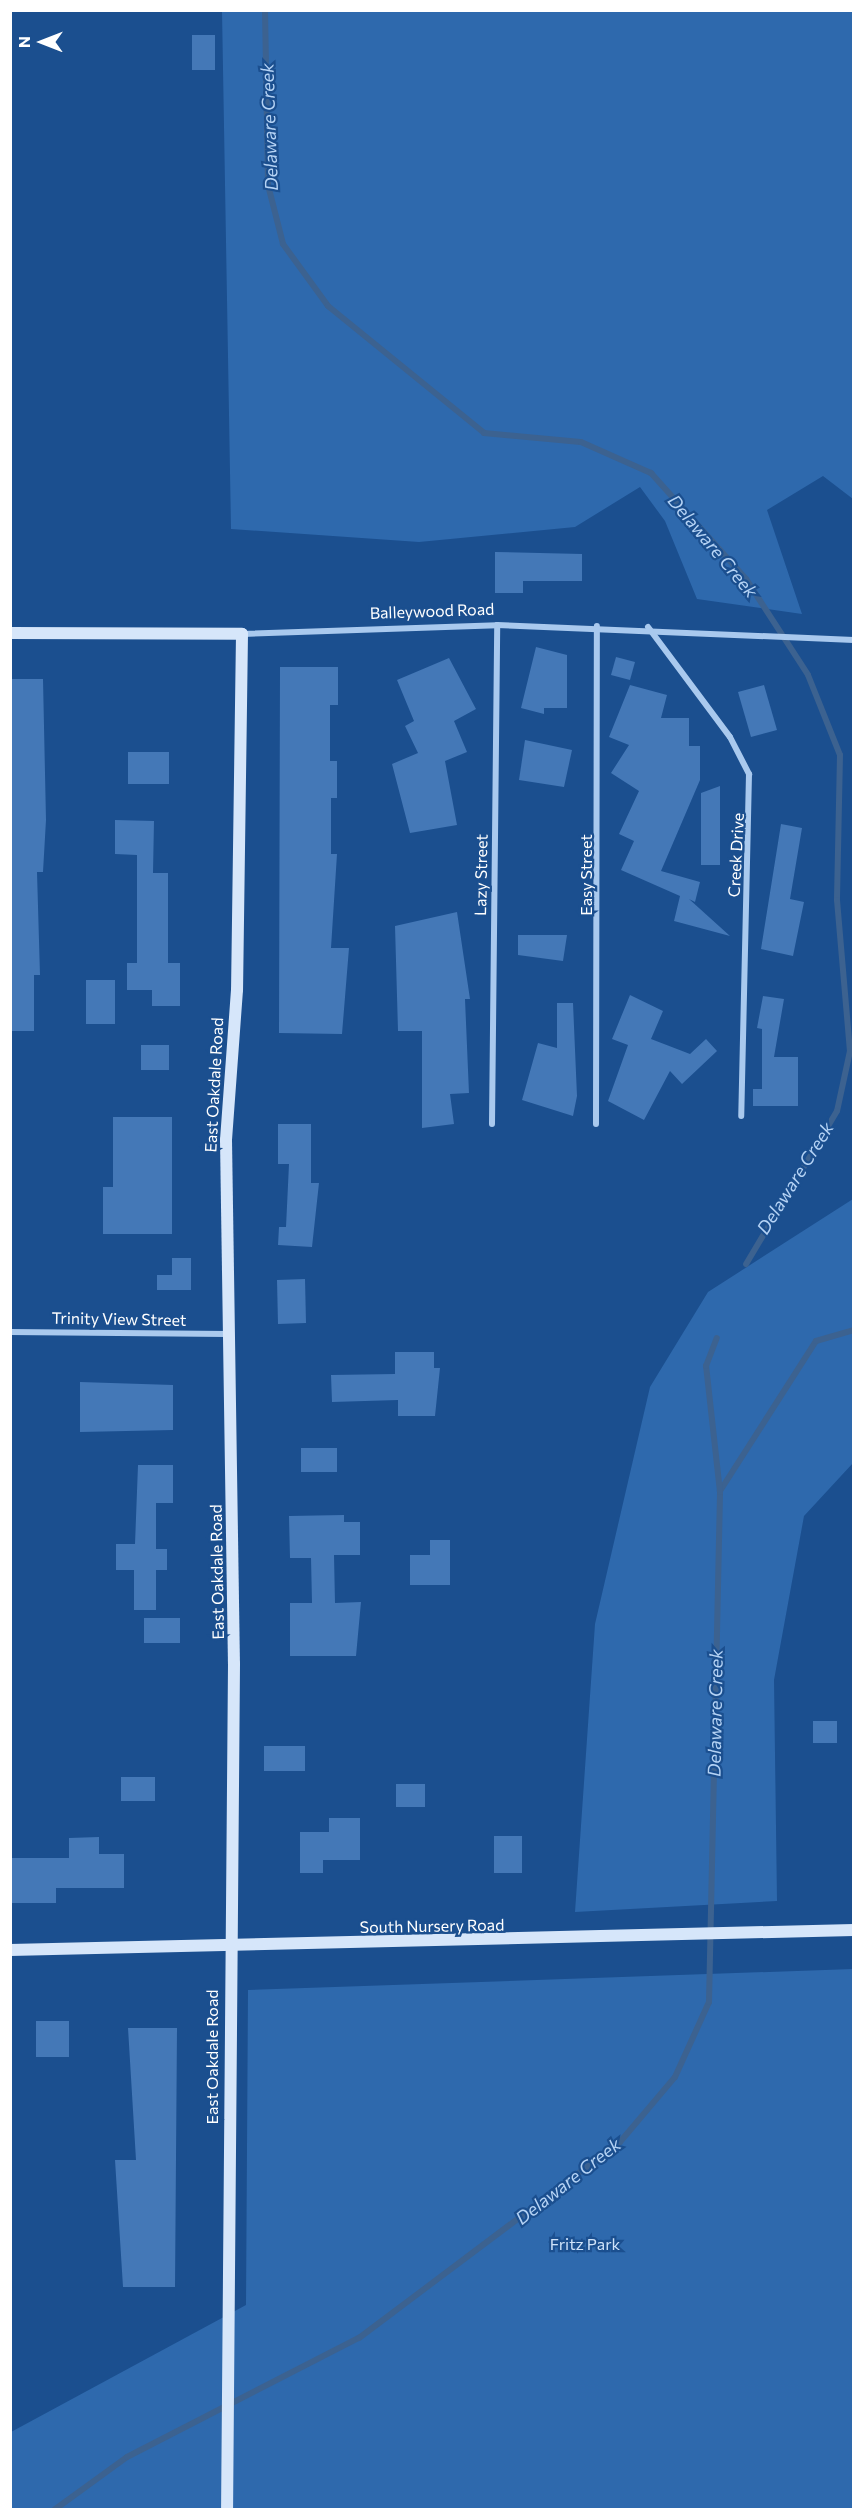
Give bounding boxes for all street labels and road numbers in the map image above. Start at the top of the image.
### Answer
street label: Balleywood Road [369,599,495,623]
street label: Creek Drive [724,812,748,898]
street label: Lazy Street [471,834,491,916]
street label: Easy Street [576,834,596,916]
street label: East Oakdale Road [201,1017,227,1153]
street label: Trinity View Street [51,1308,187,1330]
street label: East Oakdale Road [206,1504,228,1640]
street label: South Nursery Road [360,1915,504,1937]
street label: East Oakdale Road [202,1989,222,2125]

